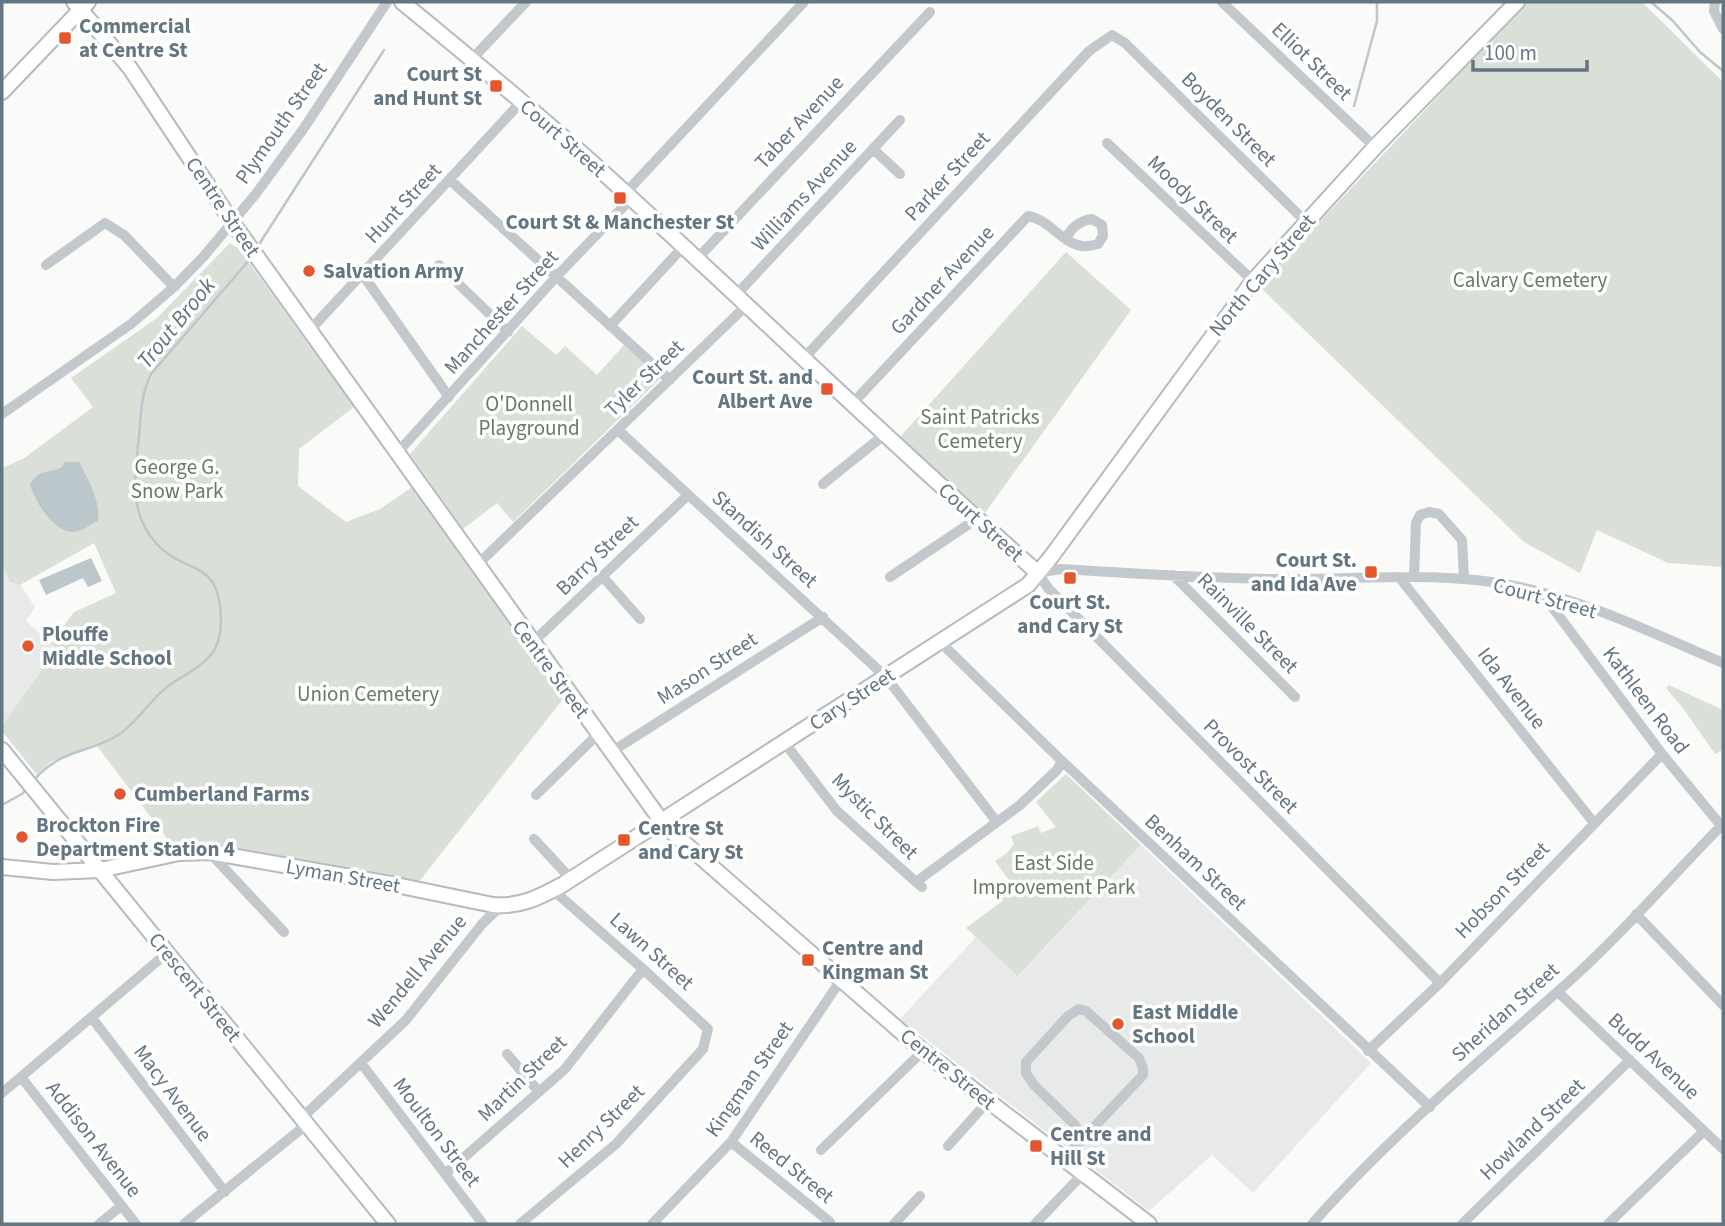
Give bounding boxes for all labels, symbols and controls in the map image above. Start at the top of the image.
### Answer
place label: Commercial at Centre St [79,11,191,65]
street label: Elliot Street [1265,15,1359,107]
scale bar [1473,28,1587,72]
marker: Commercial at Centre St [57,30,73,46]
text: 100 m [1484,38,1537,68]
street label: Plymouth Street [228,56,334,190]
place label: Court St and Hunt St [373,59,482,113]
street label: Boyden Street [1175,65,1283,173]
street label: Taber Avenue [748,68,850,176]
marker: Court St and Hunt St [488,78,504,94]
street label: Court Street [513,92,613,184]
street label: Parker Street [897,124,997,228]
street label: Williams Avenue [744,132,864,258]
street label: Moody Street [1141,148,1245,250]
street label: Centre Street [178,151,268,263]
street label: Hunt Street [358,156,448,250]
marker: Court St & Manchester St [612,190,628,206]
place label: Court St & Manchester St [506,207,734,237]
street label: North Cary Street [1202,207,1322,343]
street label: Gardner Avenue [883,218,1001,342]
street label: Manchester Street [437,243,565,381]
place label: Salvation Army [323,256,464,286]
marker: Salvation Army [301,263,317,279]
park label: Calvary Cemetery [1453,265,1607,295]
water label: Trout Brook [129,270,224,376]
street label: Tyler Street [598,332,690,424]
place label: Court St. and Albert Ave [692,362,813,416]
marker: Court St. and Albert Ave [819,381,835,397]
park label: O'Donnell Playground [478,389,580,443]
park label: Saint Patricks Cemetery [920,402,1040,456]
park label: George G. Snow Park [131,452,224,506]
street label: Court Street [932,475,1030,569]
street label: Standish Street [705,483,825,595]
street label: Barry Street [549,508,645,602]
place label: Court St. and Ida Ave [1251,545,1357,599]
marker: Court St. and Ida Ave [1363,564,1379,580]
street label: Rainville Street [1191,566,1305,680]
marker: Court St. and Cary St [1062,570,1078,586]
street label: Court Street [1490,570,1600,626]
place label: Court St. and Cary St [1017,587,1123,641]
street label: Centre Street [505,614,597,724]
place label: Plouffe Middle School [42,619,172,673]
street label: Mason Street [651,624,763,712]
marker: Plouffe Middle School [20,638,36,654]
street label: Kathleen Road [1596,640,1696,760]
street label: Ida Avenue [1470,641,1554,735]
street label: Cary Street [803,660,901,738]
park label: Union Cemetery [297,679,439,709]
street label: Provost Street [1197,712,1305,820]
street label: Mystic Street [825,766,925,866]
place label: Cumberland Farms [134,779,309,809]
marker: Cumberland Farms [112,786,128,802]
street label: Benham Street [1138,807,1254,917]
place label: Brockton Fire Department Station 4 [36,810,235,864]
place label: Centre St and Cary St [638,813,743,867]
marker: Brockton Fire Department Station 4 [14,829,30,845]
marker: Centre St and Cary St [616,832,632,848]
street label: Hobson Street [1448,835,1556,945]
park label: East Side Improvement Park [973,848,1136,902]
street label: Lyman Street [283,851,403,901]
street label: Lawn Street [603,905,701,997]
street label: Wendell Avenue [360,908,474,1034]
street label: Crescent Street [141,926,249,1048]
place label: Centre and Kingman St [822,933,928,987]
marker: Centre and Kingman St [800,952,816,968]
street label: Sheridan Street [1444,955,1566,1069]
place label: East Middle School [1132,997,1239,1051]
street label: Budd Avenue [1601,1005,1707,1107]
street label: Kingman Street [698,1015,800,1143]
marker: East Middle School [1110,1016,1126,1032]
street label: Centre Street [894,1021,1002,1117]
street label: Martin Street [471,1028,573,1128]
street label: Macy Avenue [127,1038,219,1148]
street label: Moulton Street [386,1071,488,1193]
street label: Howland Street [1473,1071,1591,1187]
street label: Addison Avenue [39,1074,149,1204]
street label: Henry Street [551,1077,651,1175]
place label: Centre and Hill St [1050,1119,1152,1173]
street label: Reed Street [743,1124,841,1210]
marker: Centre and Hill St [1028,1138,1044,1154]

